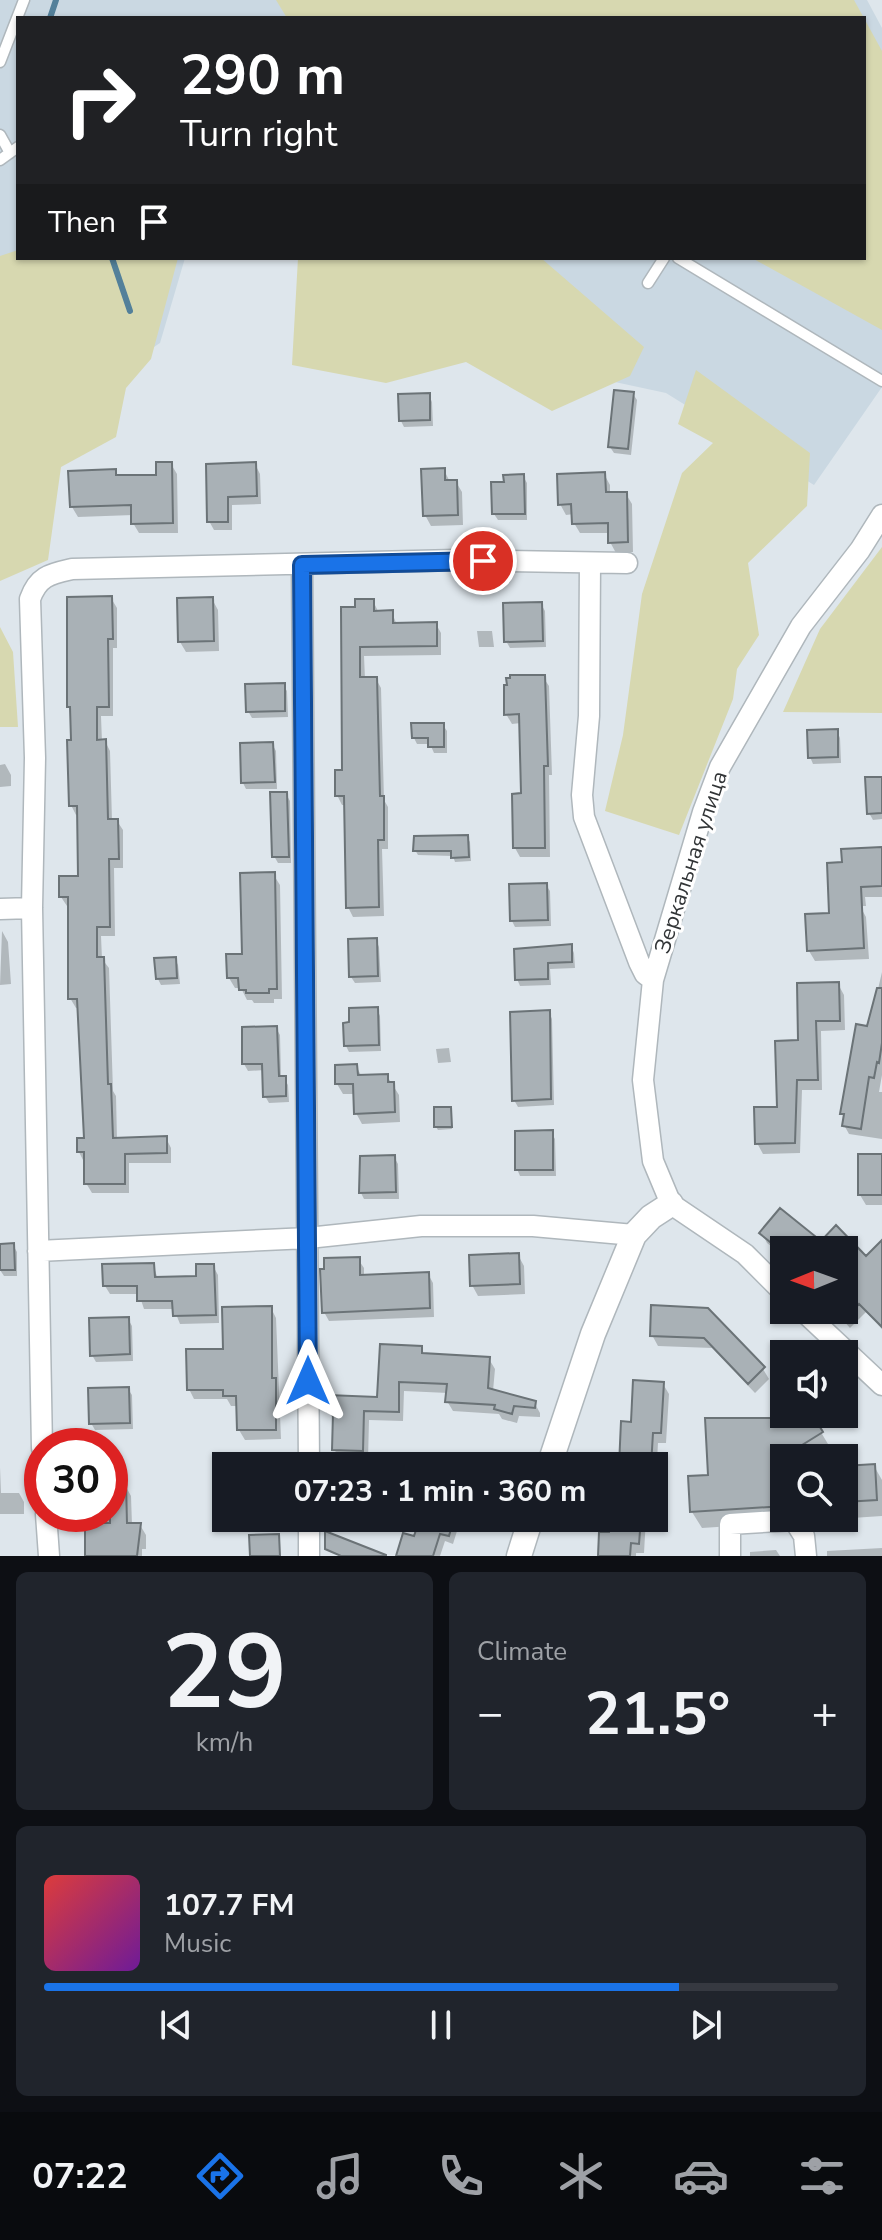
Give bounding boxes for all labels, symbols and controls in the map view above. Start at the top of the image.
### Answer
text: 290 m [180,37,345,114]
icon: right [48,48,152,152]
text: Turn right [180,110,337,159]
icon: arrive [132,200,176,244]
text: Then [48,202,116,243]
pin [449,527,517,595]
icon: arrive [461,539,505,583]
street label: Зеркальная улица [647,767,735,958]
north arrow [770,1236,858,1324]
map controls [770,1236,858,1532]
position arrow [266,1339,350,1423]
button: sound [770,1340,858,1428]
speed limit sign: 30 [24,1428,128,1532]
button: search [770,1444,858,1532]
text: 07:23 · 1 min · 360 m [294,1471,586,1512]
text: 29 [162,1602,287,1744]
text: Climate [477,1634,567,1669]
text: 21.5° [585,1673,730,1755]
text: − [477,1684,503,1744]
text: + [812,1684,838,1744]
text: km/h [196,1725,253,1760]
text: 107.7 FM [164,1885,294,1926]
text: Music [164,1926,231,1961]
icon: previous [154,2003,198,2047]
icon: pause [419,2003,463,2047]
icon: next [684,2003,728,2047]
icon: directions [192,2148,248,2204]
icon: music [312,2148,368,2204]
icon: phone [433,2148,489,2204]
icon: climate [553,2148,609,2204]
icon: car [673,2148,729,2204]
icon: filters [794,2148,850,2204]
text: 07:22 [32,2152,128,2201]

